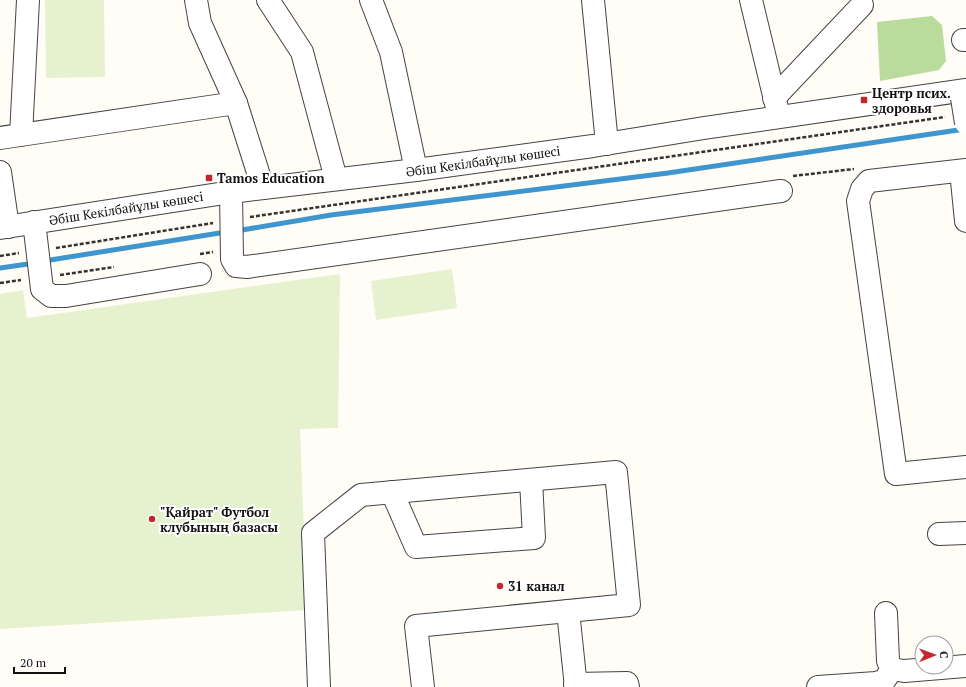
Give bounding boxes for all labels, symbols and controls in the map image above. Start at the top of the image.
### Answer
place label: Центр псих. здоровья [872,84,951,117]
marker: Центр псих. здоровья [859,95,869,105]
street label: Әбіш Кекілбайұлы көшесі [404,141,562,181]
place label: Tamos Education [217,169,325,187]
marker: Tamos Education [204,173,214,183]
street label: Әбіш Кекілбайұлы көшесі [48,187,205,229]
place label: "Қайрат" Футбол клубының базасы [160,503,278,536]
marker: "Қайрат" Футбол клубының базасы [147,514,157,524]
place label: 31 канал [508,577,565,595]
marker: 31 канал [495,581,505,591]
north arrow [914,635,954,675]
scale bar [14,649,65,675]
text: С [937,651,951,659]
text: 20 m [20,655,47,670]

